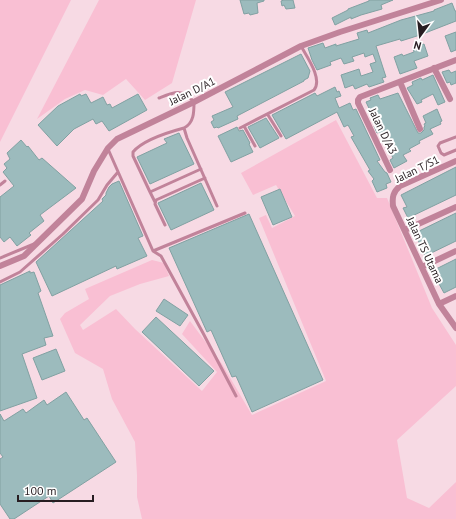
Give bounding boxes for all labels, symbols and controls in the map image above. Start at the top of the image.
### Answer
north arrow [400,16,440,56]
text: N [412,38,423,53]
street label: Jalan D/A1 [166,74,217,109]
street label: Jalan D/A3 [365,105,400,156]
street label: Jalan T/S1 [392,152,442,186]
street label: Jalan TS Utama [403,214,446,285]
scale bar [18,477,93,503]
text: 100 m [24,483,57,498]

